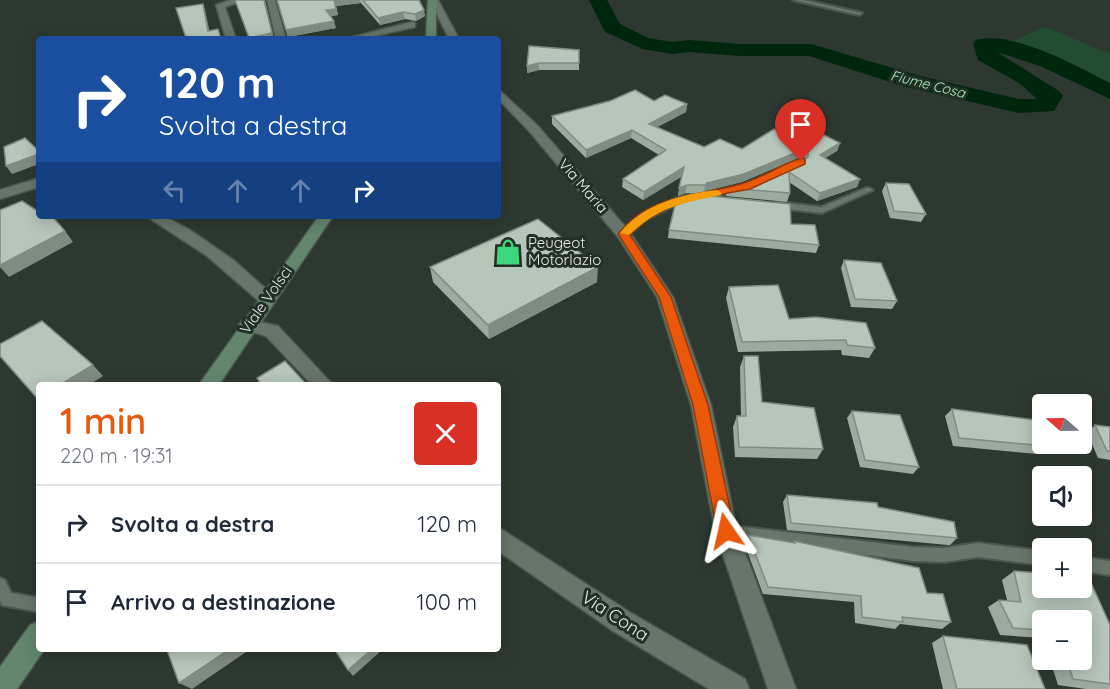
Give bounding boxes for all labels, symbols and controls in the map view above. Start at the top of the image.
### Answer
text: 120 m [159,56,276,109]
icon: right [60,60,138,138]
water label: Fiume Cosa [889,66,969,102]
pin [775,99,826,161]
text: Svolta a destra [159,108,347,142]
icon: arrive [784,108,817,141]
street label: Via Maria [555,155,612,217]
icon: left [158,174,191,207]
icon: ahead [221,174,254,207]
icon: ahead [284,174,317,207]
icon: right [347,174,380,207]
place label: Peugeot Motorlazio [528,233,601,269]
shop icon: Peugeot Motorlazio [493,237,523,267]
street label: Viale Volsci [235,262,296,337]
north arrow [1032,394,1092,454]
map controls [1032,394,1092,670]
text: 1 min [60,398,146,443]
button: close [414,402,477,465]
text: 220 m · 19:31 [60,443,173,468]
button: sound [1032,466,1092,526]
position arrow [694,499,758,563]
icon: right [60,508,93,541]
text: Svolta a destra [111,510,274,538]
text: 120 m [418,510,477,538]
button: + [1032,538,1092,598]
street label: Via Cona [577,585,653,646]
icon: arrive [60,586,93,619]
text: Arrivo a destinazione [111,588,336,616]
text: 100 m [417,588,477,616]
button: − [1032,610,1092,670]

